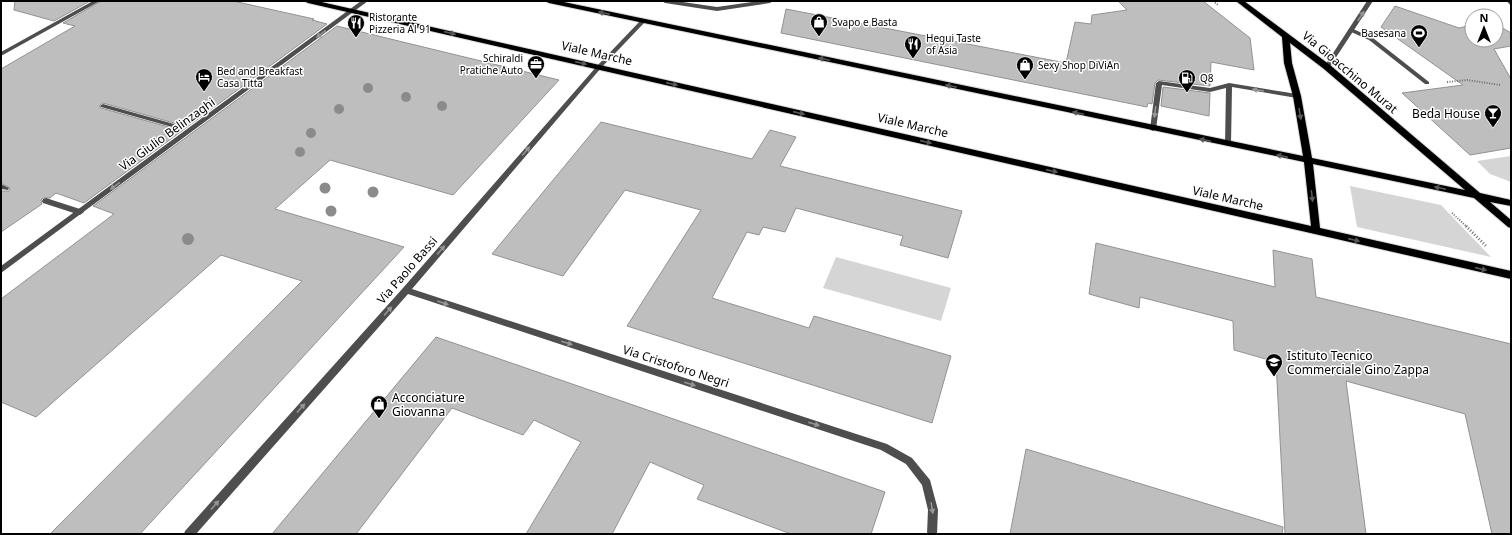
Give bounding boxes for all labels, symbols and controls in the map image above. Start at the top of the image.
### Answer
north arrow [1464,8,1504,48]
one-way arrow [598,9,611,15]
place label: Ristorante Pizzeria Al 91 [369,10,431,36]
one-way arrow [1357,10,1364,21]
text: N [1480,10,1488,25]
shop icon: Svapo e Basta [809,12,829,37]
restaurant icon: Ristorante Pizzeria Al 91 [346,13,366,38]
place label: Svapo e Basta [832,15,897,29]
sports icon: Basesana [1409,23,1429,48]
place label: Basesana [1361,26,1406,40]
street label: Via Gioacchino Murat [1299,27,1402,117]
one-way arrow [315,30,326,38]
one-way arrow [444,31,456,37]
place label: Hegui Taste of Asia [926,31,981,57]
restaurant icon: Hegui Taste of Asia [903,34,923,59]
street label: Viale Marche [560,37,634,69]
place label: Schiraldi Pratiche Auto [460,51,523,77]
office icon: Schiraldi Pratiche Auto [526,54,546,79]
one-way arrow [818,55,830,61]
shop icon: Sexy Shop DiViAn [1015,55,1035,80]
place label: Sexy Shop DiViAn [1038,58,1119,72]
one-way arrow [575,61,587,67]
place label: Bed and Breakfast Casa Titta [217,64,303,90]
hotel icon: Bed and Breakfast Casa Titta [194,67,214,92]
fuel station icon: Q8 [1177,68,1197,93]
place label: Q8 [1200,71,1214,85]
one-way arrow [666,81,678,87]
one-way arrow [945,82,957,88]
one-way arrow [1252,87,1264,93]
street label: Via Giulio Belinzaghi [116,93,218,175]
bar icon: Beda House [1483,103,1503,128]
place label: Beda House [1412,105,1480,122]
one-way arrow [1152,106,1158,118]
one-way arrow [1297,108,1303,120]
street label: Viale Marche [876,109,950,141]
one-way arrow [1072,109,1084,115]
one-way arrow [793,110,805,116]
one-way arrow [1199,136,1211,142]
one-way arrow [919,139,932,145]
one-way arrow [522,146,531,157]
one-way arrow [1276,153,1289,159]
one-way arrow [1046,168,1059,174]
one-way arrow [109,182,120,190]
street label: Viale Marche [1191,182,1265,214]
one-way arrow [1434,185,1446,191]
one-way arrow [1309,190,1315,202]
street label: Via Paolo Bassi [373,233,441,307]
one-way arrow [1348,237,1360,243]
one-way arrow [437,244,446,255]
one-way arrow [1475,266,1487,272]
one-way arrow [438,300,450,306]
one-way arrow [383,306,392,316]
one-way arrow [561,340,573,346]
street label: Via Cristoforo Negri [621,341,731,391]
place label: Istituto Tecnico Commerciale Gino Zappa [1287,347,1429,378]
school or university icon: Istituto Tecnico Commerciale Gino Zappa [1264,352,1284,377]
one-way arrow [685,381,697,387]
place label: Acconciature Giovanna [392,389,465,420]
shop icon: Acconciature Giovanna [369,394,389,419]
one-way arrow [296,403,306,413]
one-way arrow [808,421,820,427]
one-way arrow [210,500,219,510]
one-way arrow [929,502,935,514]

